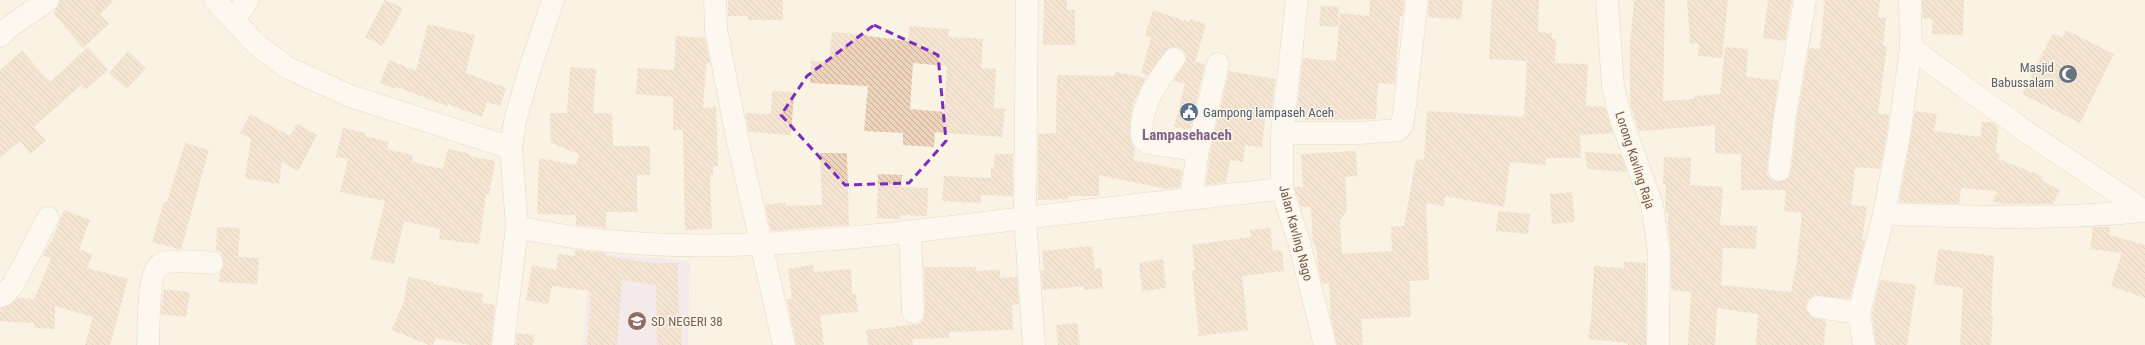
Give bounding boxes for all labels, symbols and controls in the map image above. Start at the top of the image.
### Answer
place label: Masjid Babussalam [1991,60,2054,90]
mosque icon: Masjid Babussalam [2057,63,2079,85]
public building icon: Gampong lampaseh Aceh [1178,101,1200,123]
place label: Gampong lampaseh Aceh [1203,105,1334,120]
street label: Lorong Kavling Raja [1612,109,1658,211]
district label: Lampasehaceh [1142,126,1232,144]
street label: Jalan Kavling Nago [1276,183,1316,283]
school or university icon: SD NEGERI 38 [626,310,648,332]
place label: SD NEGERI 38 [651,314,723,329]

